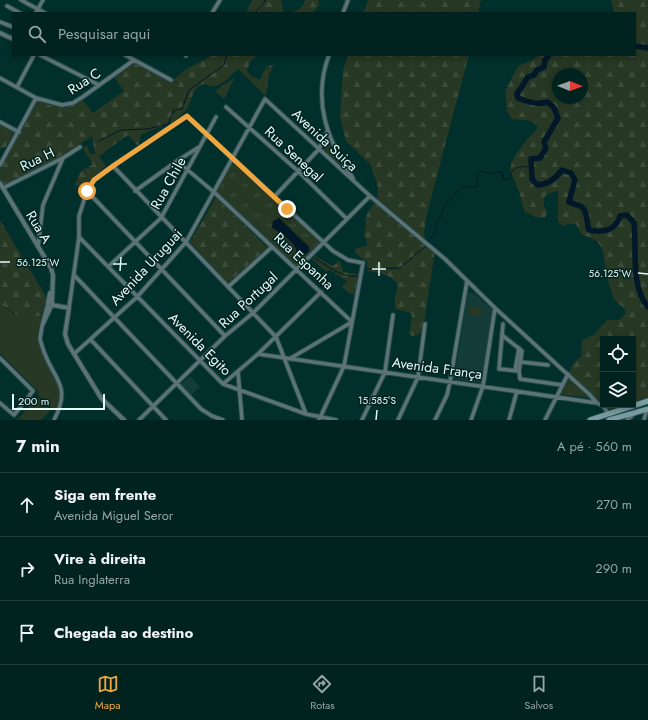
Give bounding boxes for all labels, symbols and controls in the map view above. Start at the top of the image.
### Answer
search box [12,12,636,56]
icon: search [26,23,48,45]
text: Pesquisar aqui [58,23,150,45]
street label: Rua C [64,63,104,99]
north arrow [552,68,588,104]
street label: Avenida Suiça [288,104,362,176]
street label: Rua Senegal [260,122,328,186]
street label: Rua H [16,142,58,176]
street label: Rua Chile [145,153,191,213]
route start [78,182,96,200]
route end [278,200,296,218]
street label: Rua A [21,207,57,248]
street label: Avenida Uruguai [105,224,187,310]
street label: Rua Espanha [270,228,338,294]
text: 56.125°W [17,255,60,270]
text: 56.125°W [589,266,632,281]
street label: Rua Portugal [214,267,282,333]
street label: Avenida Egito [164,308,236,380]
map controls [600,336,636,408]
button: locate [600,336,636,372]
street label: Avenida França [391,352,483,384]
button: layers [600,372,636,408]
scale bar [12,392,105,411]
text: 200 m [18,393,49,409]
text: 15.585°S [358,393,397,408]
text: 7 min [16,434,60,458]
text: A pé · 560 m [557,437,632,456]
text: Siga em frente [54,484,156,506]
icon: ahead [16,494,38,516]
text: 270 m [596,495,632,514]
text: Avenida Miguel Seror [54,506,173,525]
text: Vire à direita [54,548,146,570]
icon: right [16,558,38,580]
text: 290 m [595,559,632,578]
text: Rua Inglaterra [54,570,130,589]
icon: arrive [16,622,38,644]
text: Chegada ao destino [54,622,193,644]
tab: Mapa [95,673,121,713]
tab: Rotas [310,673,335,713]
tab: Salvos [524,673,553,713]

